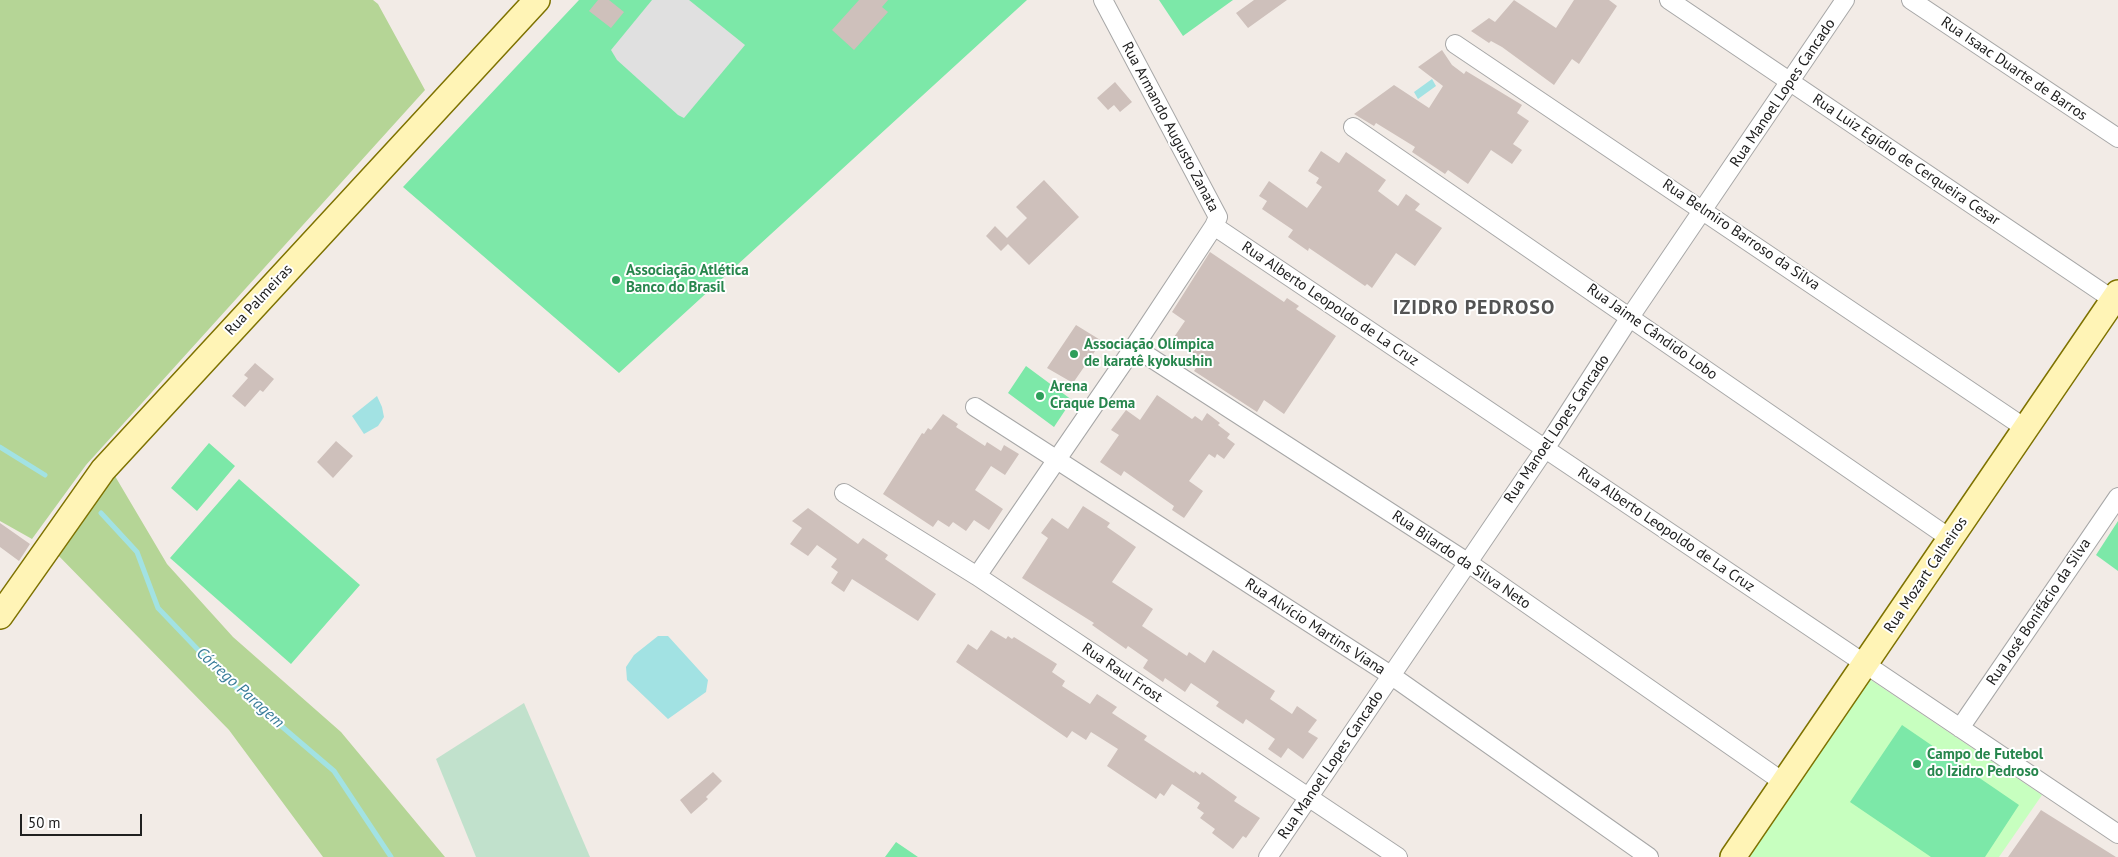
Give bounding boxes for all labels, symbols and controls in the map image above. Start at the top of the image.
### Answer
street label: Rua Isaac Duarte de Barros [1937,13,2091,125]
street label: Rua Manoel Lopes Cancado [1727,15,1839,171]
street label: Rua Armando Augusto Zanata [1117,39,1223,215]
street label: Rua Luiz Egídio de Cerqueira Cesar [1809,90,2003,230]
street label: Rua Belmiro Barroso da Silva [1659,176,1823,294]
street label: Rua Alberto Leopoldo de La Cruz [1238,238,1422,370]
street label: Rua Palmeiras [222,261,296,339]
place label: Associação Atlética Banco do Brasil [626,262,749,297]
marker: Associação Atlética Banco do Brasil [610,274,622,286]
street label: Rua Jaime Cândido Lobo [1583,280,1721,384]
district label: IZIDRO PEDROSO [1391,296,1557,320]
place label: Associação Olímpica de karatê kyokushin [1084,336,1214,371]
marker: Associação Olímpica de karatê kyokushin [1068,348,1080,360]
street label: Rua Manoel Lopes Cancado [1501,351,1613,507]
place label: Arena Craque Dema [1050,378,1135,413]
marker: Arena Craque Dema [1034,390,1046,402]
street label: Rua Alberto Leopoldo de La Cruz [1574,464,1758,596]
street label: Rua Bilardo da Silva Neto [1388,507,1534,613]
street label: Rua Mozart Calheiros [1880,514,1972,636]
street label: Rua José Bonifácio da Silva [1983,535,2095,689]
street label: Rua Alvício Martins Viana [1241,575,1389,679]
street label: Rua Raul Frost [1078,639,1166,707]
water label: Córrego Paragem [192,644,288,732]
street label: Rua Manoel Lopes Cancado [1275,687,1387,843]
place label: Campo de Futebol do Izidro Pedroso [1927,746,2043,781]
marker: Campo de Futebol do Izidro Pedroso [1911,758,1923,770]
scale bar [22,804,145,836]
text: 50 m [28,813,61,832]

